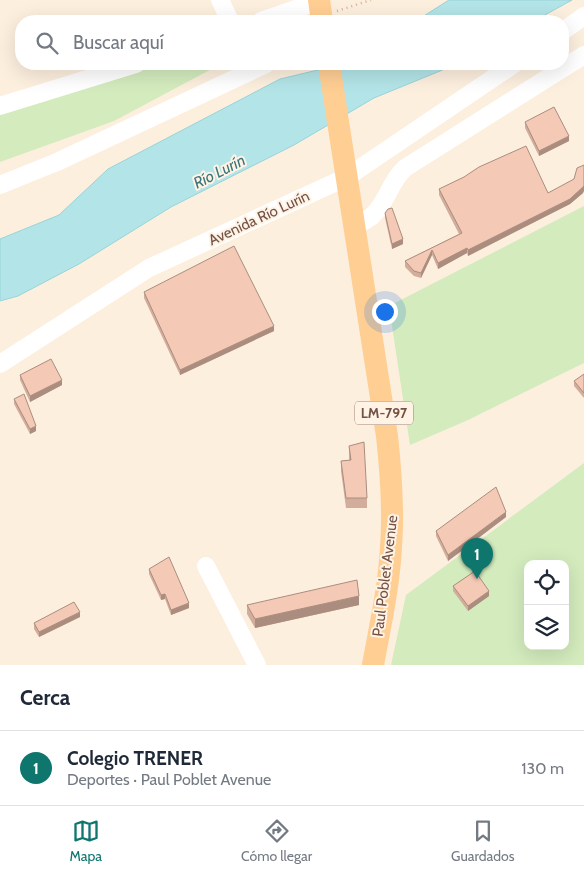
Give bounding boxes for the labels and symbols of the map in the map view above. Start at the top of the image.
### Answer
water label: Río Lurín [190,150,248,193]
street label: Avenida Río Lurín [206,187,312,249]
your location [372,299,398,325]
road number: LM-797 [355,402,413,424]
street label: Paul Poblet Avenue [369,514,401,638]
pin: 1 [461,538,493,579]

